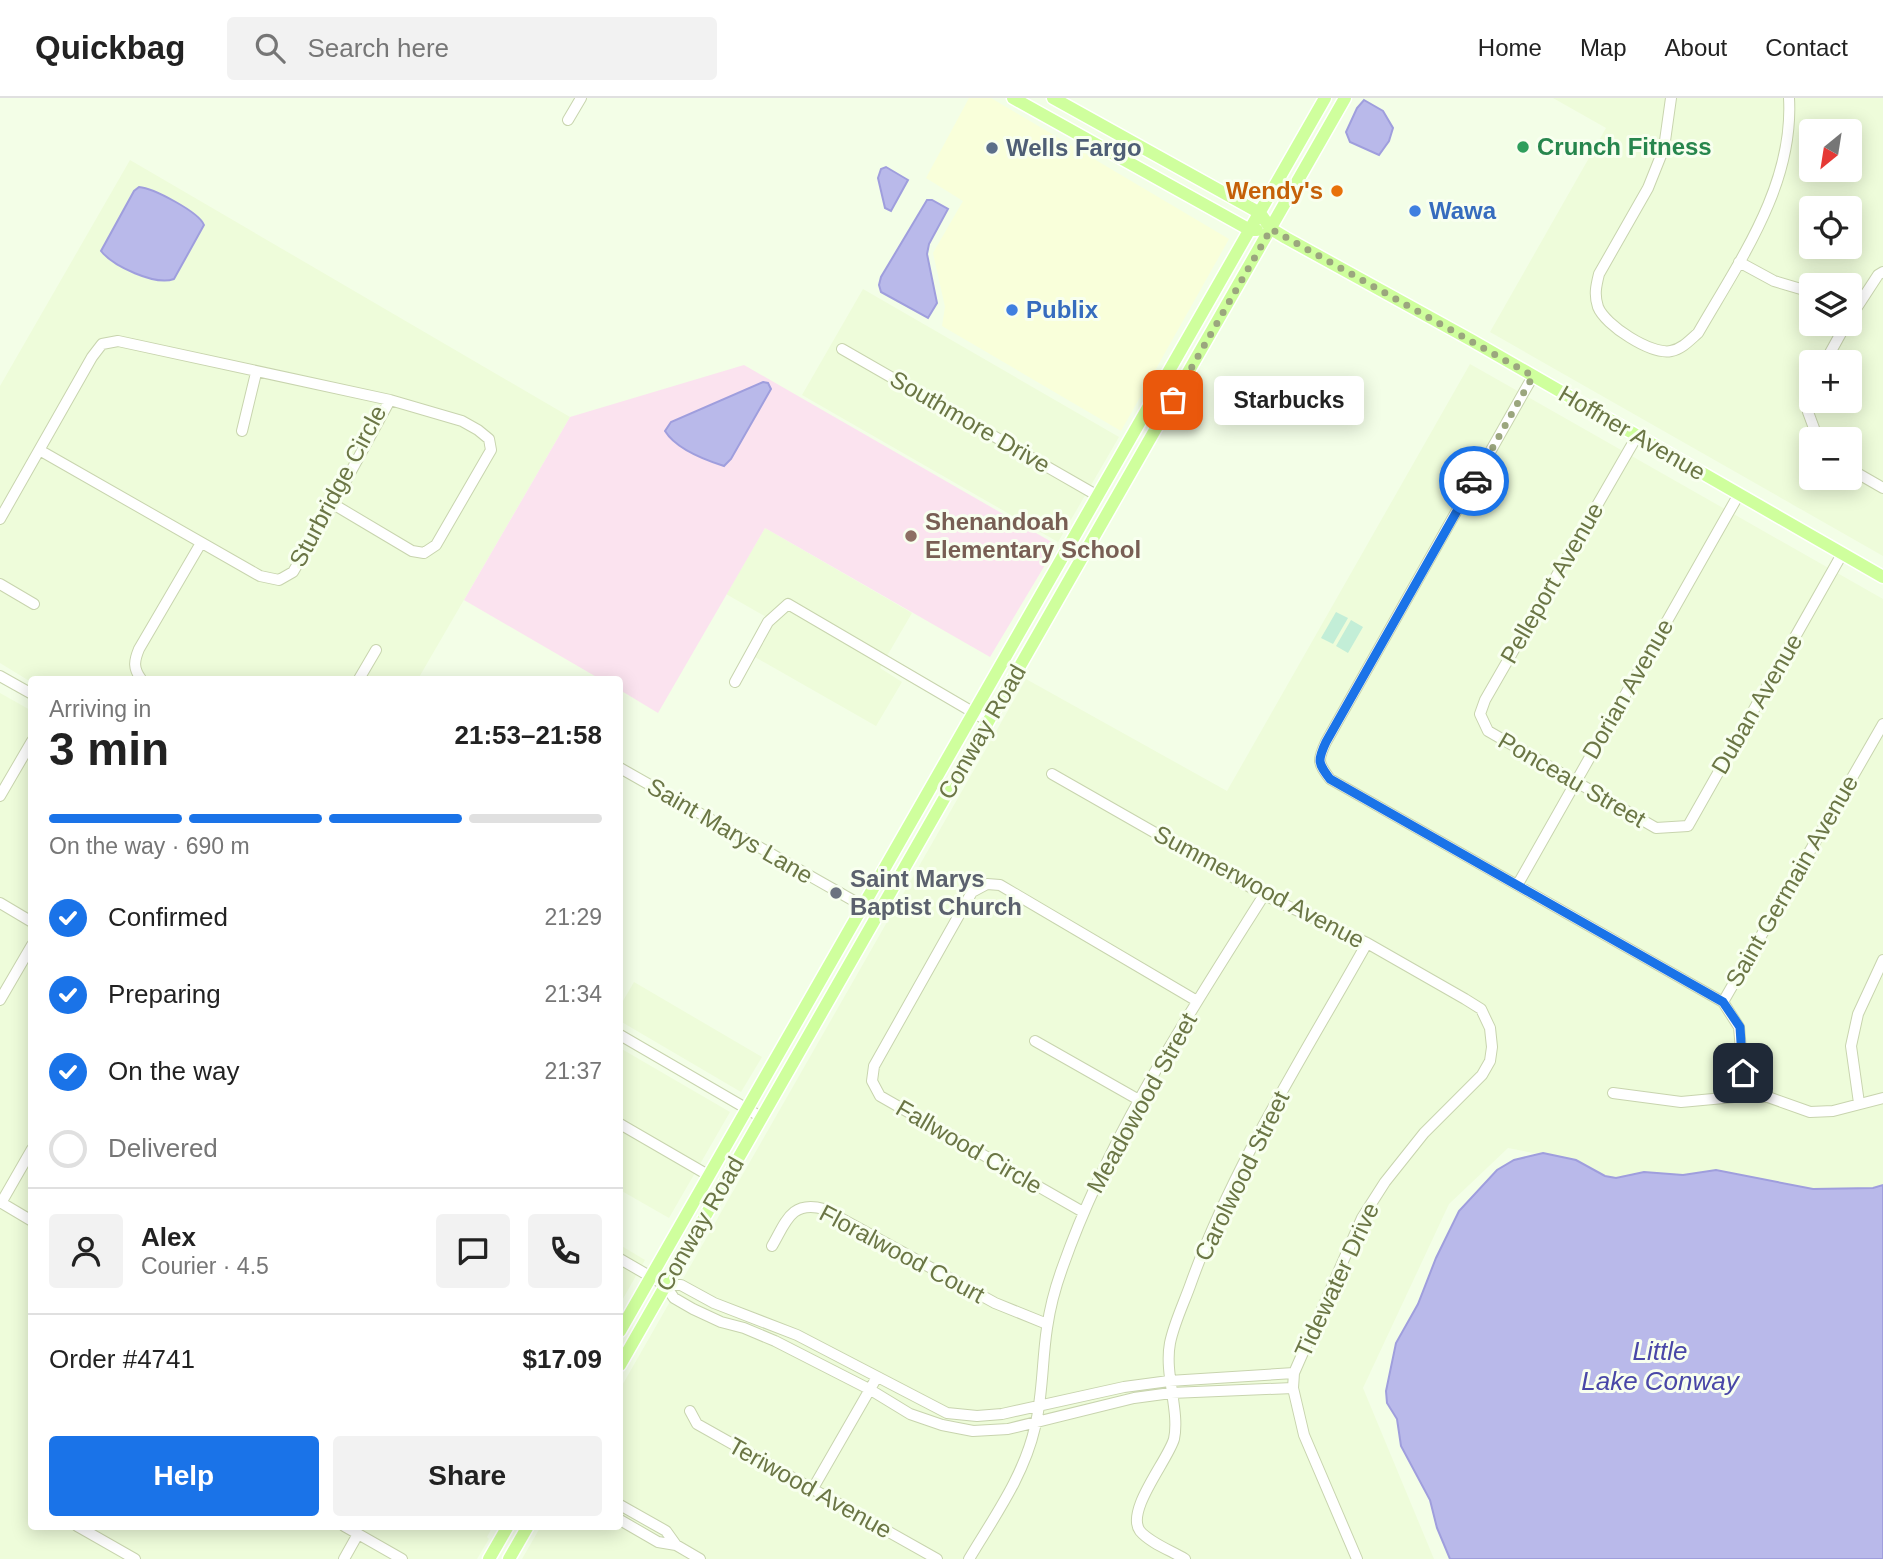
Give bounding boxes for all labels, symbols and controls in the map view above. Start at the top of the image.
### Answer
search box [227,17,717,80]
text: Quickbag [35,29,185,66]
icon: search [251,29,289,67]
text: Search here [307,33,449,63]
text: Home [1478,34,1542,61]
text: Map [1580,34,1627,61]
text: About [1665,34,1727,61]
text: Contact [1765,34,1848,61]
north arrow [1799,119,1862,182]
map controls [1799,119,1862,490]
place label: Crunch Fitness [1537,133,1712,160]
place label: Wells Fargo [1006,134,1142,161]
marker: Crunch Fitness [1515,139,1531,155]
marker: Wells Fargo [984,140,1000,156]
place label: Wendy's [1226,177,1323,204]
marker: Wendy's [1329,183,1345,199]
button: locate [1799,196,1862,259]
place label: Wawa [1429,197,1497,224]
marker: Wawa [1407,203,1423,219]
button: layers [1799,273,1862,336]
place label: Publix [1026,296,1099,323]
marker: Publix [1004,302,1020,318]
button: + [1799,350,1862,413]
street label: Southmore Drive [886,365,1055,478]
pin [1143,370,1203,430]
callout: Starbucks [1215,376,1366,424]
street label: Hoffner Avenue [1554,380,1710,485]
icon: bag [1154,381,1192,419]
text: Starbucks [1233,387,1345,413]
street label: Sturbridge Circle [284,401,391,571]
button: − [1799,427,1862,490]
courier [1439,446,1509,516]
icon: car [1455,462,1493,500]
street label: Pelleport Avenue [1495,498,1609,668]
place label: Shenandoah Elementary School [925,508,1141,563]
marker: Shenandoah Elementary School [903,528,919,544]
street label: Dorian Avenue [1577,614,1679,763]
street label: Duban Avenue [1706,629,1808,778]
street label: Conway Road [932,660,1031,804]
text: Arriving in [49,696,151,722]
text: 21:53–21:58 [455,720,602,750]
text: 3 min [49,723,169,775]
street label: Ponceau Street [1494,727,1651,833]
street label: Saint Germain Avenue [1720,770,1863,991]
street label: Saint Marys Lane [643,772,818,889]
street label: Summerwood Avenue [1149,820,1369,953]
text: On the way · 690 m [49,833,250,859]
place label: Saint Marys Baptist Church [850,865,1022,920]
marker: Saint Marys Baptist Church [828,885,844,901]
icon: check [49,899,87,937]
text: Confirmed [108,902,228,932]
text: 21:29 [544,904,602,930]
icon: check [49,976,87,1014]
text: Preparing [108,979,221,1009]
text: 21:34 [544,981,602,1007]
street label: Meadowood Street [1081,1008,1202,1197]
pin [1713,1043,1773,1103]
icon: check [49,1053,87,1091]
icon: home [1724,1054,1762,1092]
text: On the way [108,1056,240,1086]
text: 21:37 [544,1058,602,1084]
street label: Carolwood Street [1189,1086,1294,1265]
street label: Fallwood Circle [891,1094,1047,1199]
text: Delivered [108,1133,218,1163]
street label: Conway Road [650,1152,749,1296]
street label: Tidewater Drive [1289,1198,1384,1361]
street label: Floralwood Court [815,1199,990,1309]
button: person [49,1214,123,1288]
button: chat [436,1214,510,1288]
button: phone [528,1214,602,1288]
text: Alex [141,1222,196,1252]
text: Courier · 4.5 [141,1253,269,1279]
water label: Little Lake Conway [1581,1336,1741,1396]
text: Order #4741 [49,1344,195,1374]
text: $17.09 [522,1344,602,1374]
street label: Teriwood Avenue [724,1432,897,1544]
button: Help [49,1436,319,1516]
button: Share [333,1436,602,1516]

